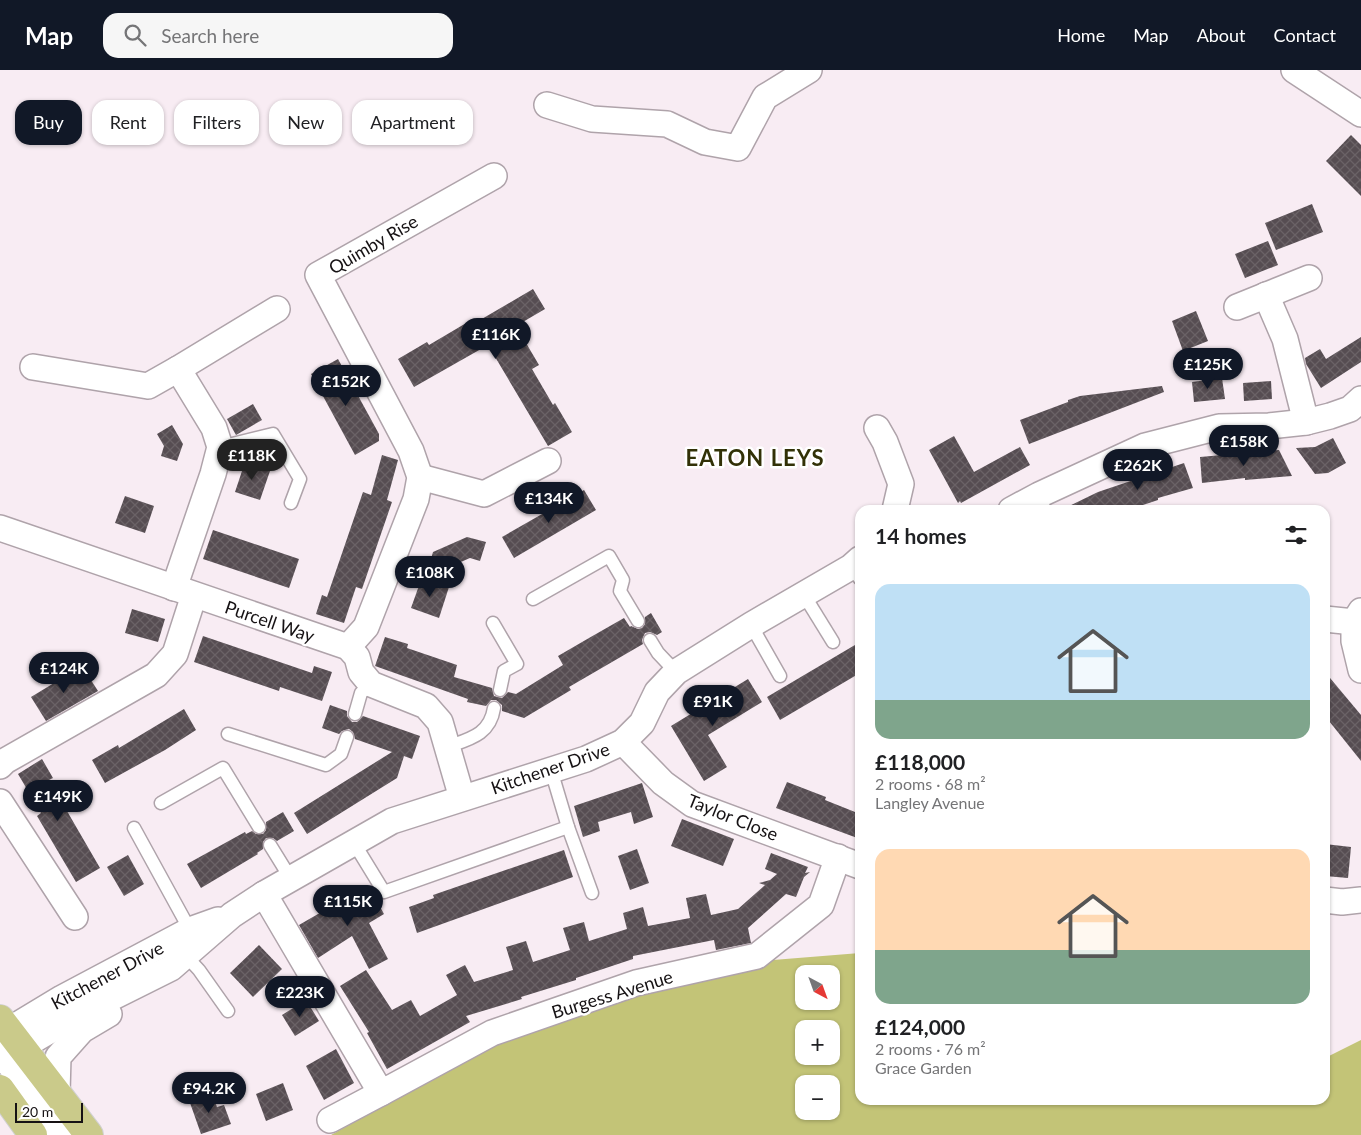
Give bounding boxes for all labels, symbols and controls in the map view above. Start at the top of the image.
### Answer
search box [103,13,453,58]
text: Map [25,21,73,50]
icon: search [121,21,149,49]
text: Search here [161,24,259,47]
text: Home [1057,24,1105,46]
text: Map [1133,24,1169,46]
text: About [1197,24,1246,46]
text: Contact [1274,24,1336,46]
chip: Buy [15,100,82,145]
chip: Rent [92,100,164,145]
chip: Filters [174,100,259,145]
chip: New [269,100,342,145]
chip: Apartment [352,100,473,145]
street label: Quimby Rise [324,210,422,278]
pin: £116K [461,318,531,360]
text: £116K [472,324,520,343]
pin: £125K [1173,348,1243,390]
text: £125K [1184,354,1232,373]
pin: £152K [311,364,381,407]
text: £152K [322,371,370,390]
pin: £158K [1209,424,1279,467]
text: £158K [1220,431,1268,450]
pin: £118K [217,438,287,481]
district label: EATON LEYS [686,444,824,471]
text: £118K [228,445,276,464]
pin: £262K [1103,448,1173,491]
text: £262K [1114,455,1162,474]
pin: £134K [514,482,584,524]
text: £134K [525,488,573,507]
icon: filters [1282,521,1310,549]
text: 14 homes [875,523,966,548]
pin: £108K [395,556,465,598]
text: £108K [406,562,454,581]
street label: Purcell Way [222,595,318,647]
icon: home [1048,616,1138,706]
pin: £124K [29,652,99,694]
text: £124K [40,658,88,677]
pin: £91K [683,684,743,727]
text: £91K [694,691,732,710]
street label: Kitchener Drive [488,737,612,799]
text: £118,000 [875,749,965,774]
text: 2 rooms · 68 m² [875,774,986,793]
pin: £149K [23,780,93,822]
text: £149K [34,786,82,805]
street label: Taylor Close [685,789,781,845]
text: Langley Avenue [875,793,985,812]
icon: home [1048,881,1138,971]
pin: £115K [313,884,383,927]
text: £115K [324,891,372,910]
street label: Kitchener Drive [47,936,167,1014]
street label: Burgess Avenue [549,965,675,1023]
north arrow [795,965,840,1010]
map controls [795,965,840,1120]
pin: £223K [265,976,335,1018]
text: £223K [276,982,324,1001]
text: £124,000 [875,1014,965,1039]
button: + [795,1020,840,1065]
text: 2 rooms · 76 m² [875,1039,986,1058]
text: Grace Garden [875,1058,972,1077]
pin: £94.2K [168,1072,250,1114]
button: − [795,1075,840,1120]
text: £94.2K [183,1078,235,1097]
scale bar [15,1100,82,1123]
text: 20 m [22,1103,53,1120]

